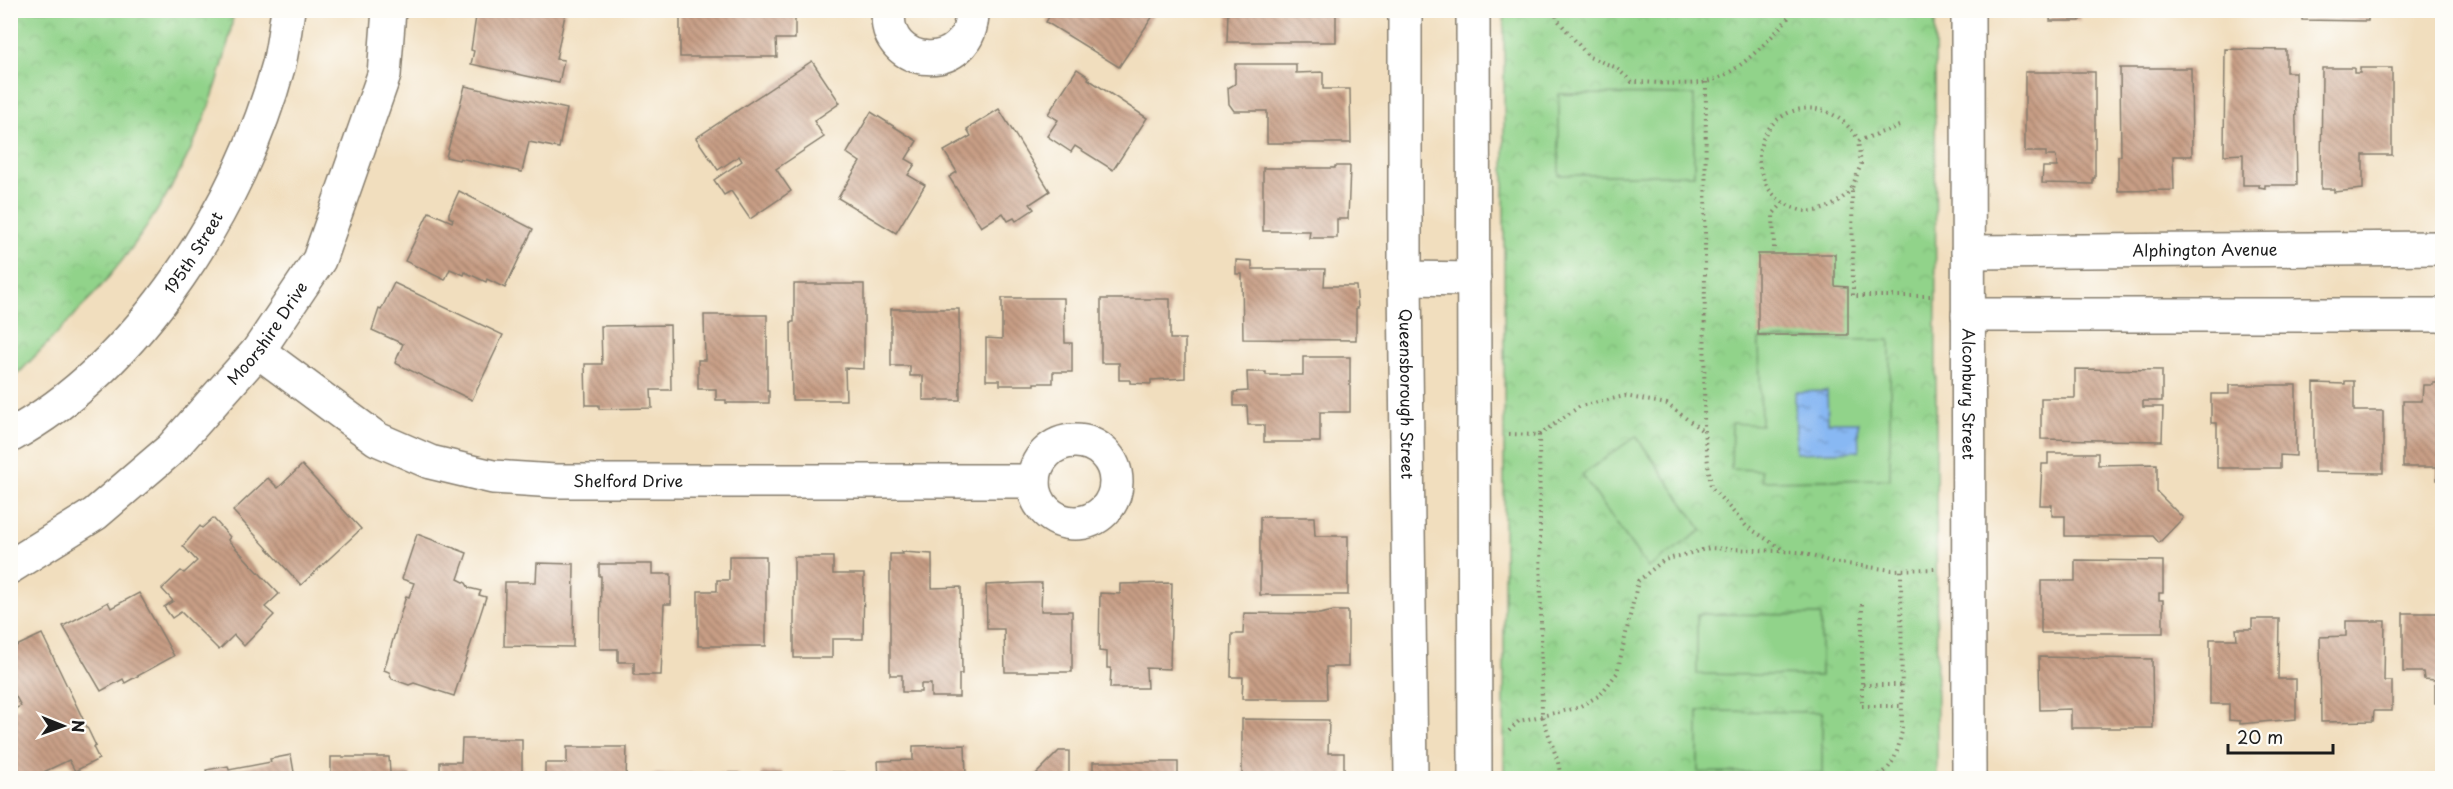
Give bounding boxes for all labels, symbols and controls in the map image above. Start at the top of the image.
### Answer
street label: 195th Street [157,206,228,299]
street label: Alphington Avenue [2132,236,2278,262]
street label: Moorshire Drive [220,276,312,390]
street label: Queensborough Street [1394,309,1420,480]
street label: Alconbury Street [1957,328,1982,460]
street label: Shelford Drive [573,468,684,492]
north arrow [33,696,93,756]
scale bar [2228,717,2333,755]
text: N [67,720,91,733]
text: 20 m [2237,723,2283,750]

